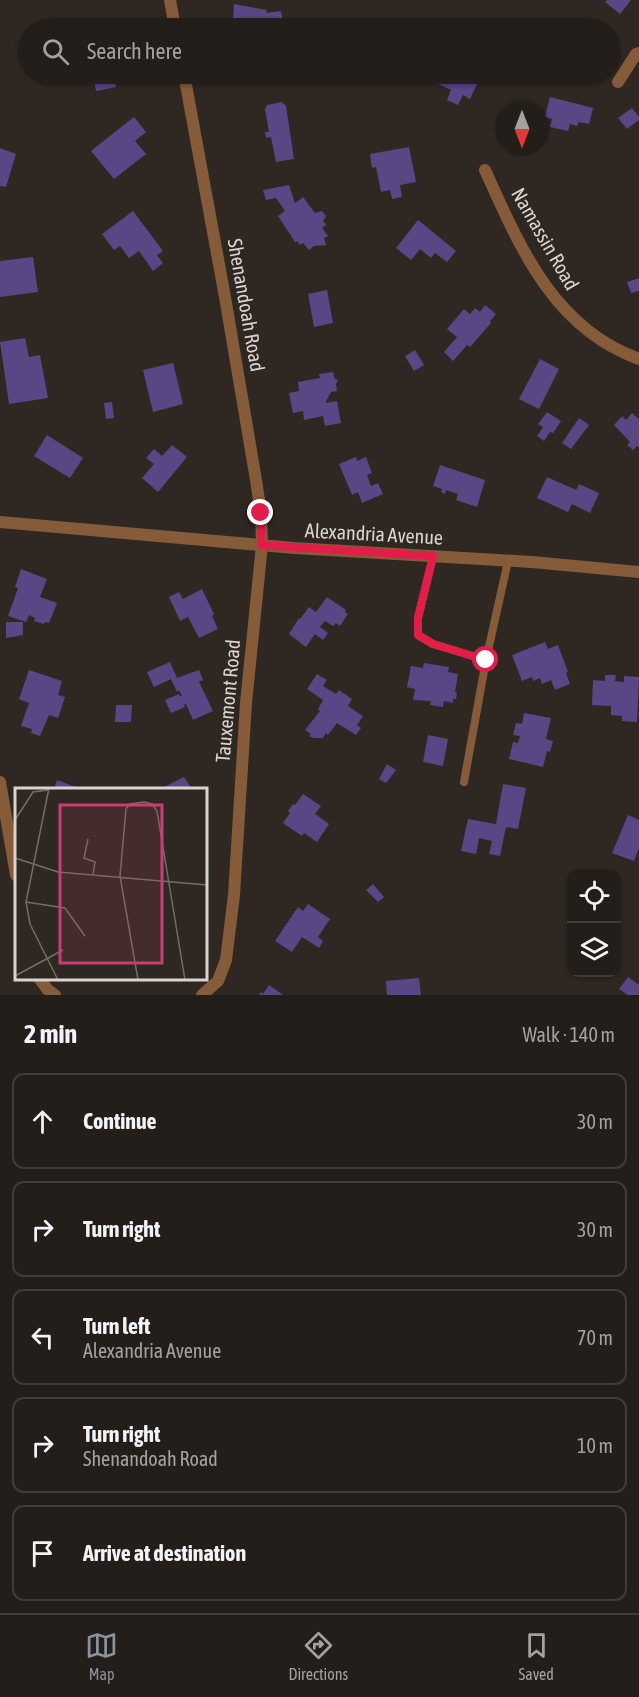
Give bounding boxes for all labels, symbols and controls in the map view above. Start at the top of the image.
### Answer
search box [18,18,621,84]
icon: search [39,35,72,68]
text: Search here [87,38,182,64]
north arrow [495,102,549,156]
street label: Namassin Road [507,184,584,294]
street label: Shenandoah Road [223,237,270,373]
route end [247,499,273,525]
street label: Alexandria Avenue [304,518,444,549]
street label: Tauxemont Road [211,638,244,763]
route start [472,646,498,672]
inset map [15,788,207,980]
map controls [567,869,621,977]
button: locate [567,869,621,923]
button: layers [567,923,621,977]
text: 2 min [24,1019,77,1049]
text: Walk · 140 m [523,1023,615,1046]
icon: ahead [26,1105,59,1138]
text: Continue [83,1108,157,1134]
text: 30 m [577,1110,613,1133]
icon: right [26,1213,59,1246]
text: Turn right [83,1216,160,1242]
text: 30 m [577,1218,613,1241]
text: Turn left [83,1313,150,1339]
icon: left [26,1321,59,1354]
text: 70 m [577,1326,613,1349]
text: Alexandria Avenue [83,1339,221,1362]
text: Turn right [83,1421,160,1447]
icon: right [26,1429,59,1462]
text: 10 m [577,1434,613,1457]
text: Shenandoah Road [83,1447,218,1470]
icon: arrive [26,1537,59,1570]
text: Arrive at destination [83,1540,246,1566]
tab: Map [85,1629,118,1683]
tab: Directions [288,1629,348,1683]
tab: Saved [518,1629,554,1683]

